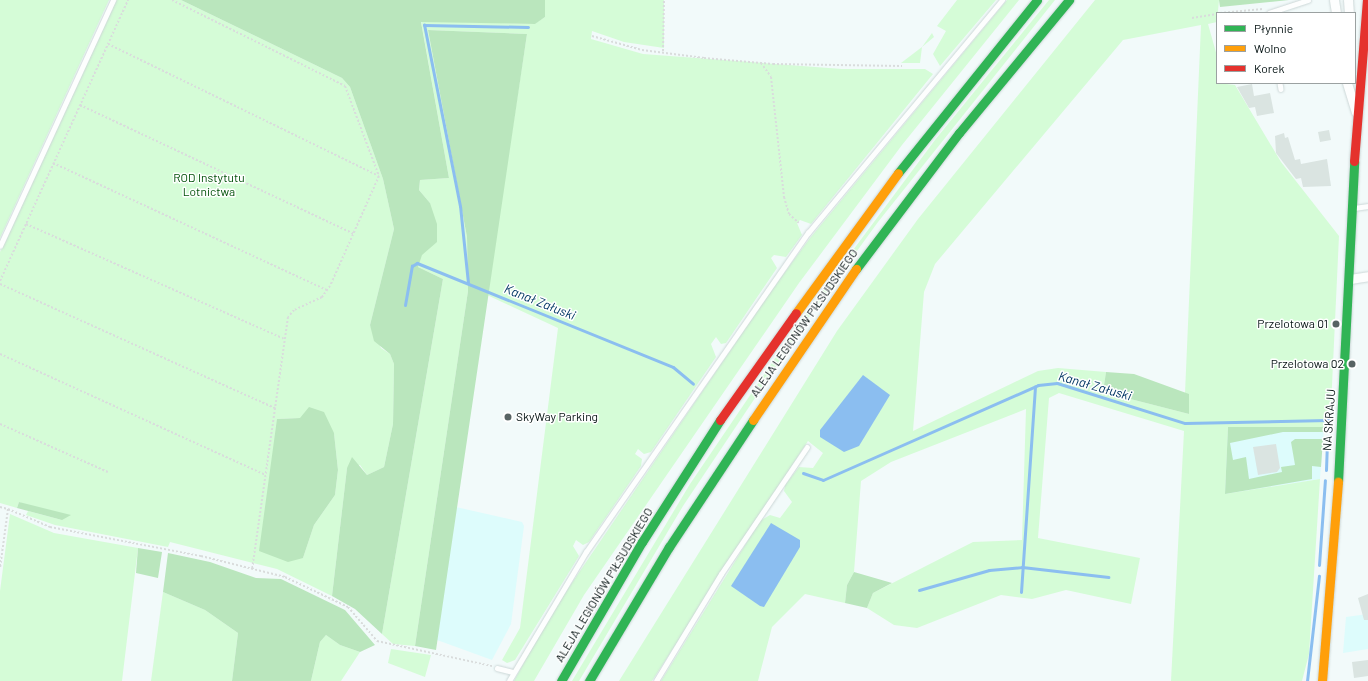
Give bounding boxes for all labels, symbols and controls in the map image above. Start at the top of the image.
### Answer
legend [1216,12,1356,84]
text: Płynnie [1254,21,1293,35]
text: Wolno [1254,41,1286,55]
text: Korek [1254,61,1284,75]
park label: ROD Instytutu Lotnictwa [173,171,245,199]
street label: ALEJA LEGIONÓW PIŁSUDSKIEGO [747,246,861,400]
water label: Kanał Załuski [502,281,578,323]
place label: Przelotowa 01 [1257,317,1328,331]
marker: Przelotowa 01 [1331,319,1341,329]
place label: Przelotowa 02 [1271,357,1344,371]
marker: Przelotowa 02 [1347,359,1357,369]
water label: Kanał Załuski [1057,368,1133,404]
street label: NA SKRAJU [1320,389,1338,451]
place label: SkyWay Parking [516,410,598,424]
marker: SkyWay Parking [503,412,513,422]
street label: ALEJA LEGIONÓW PIŁSUDSKIEGO [552,505,656,665]

